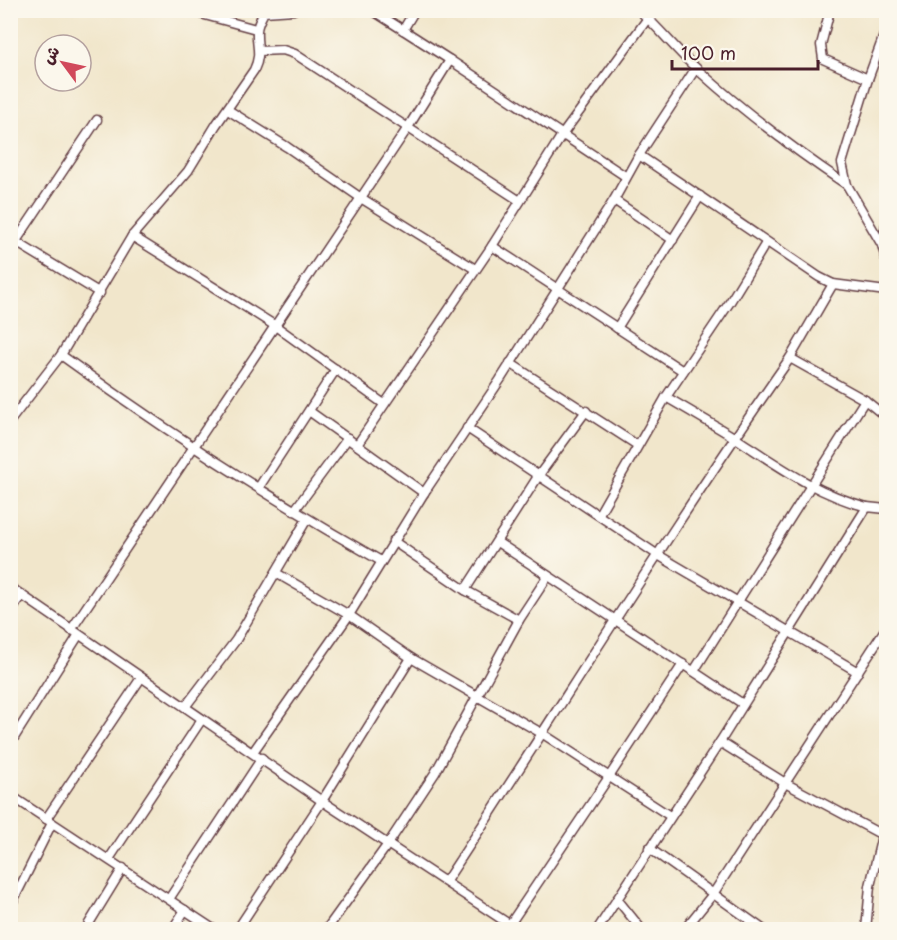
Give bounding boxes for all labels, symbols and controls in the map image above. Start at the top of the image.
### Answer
north arrow [33,33,93,93]
scale bar [672,33,818,71]
text: 100 m [681,39,736,66]
text: ش [35,40,64,68]

